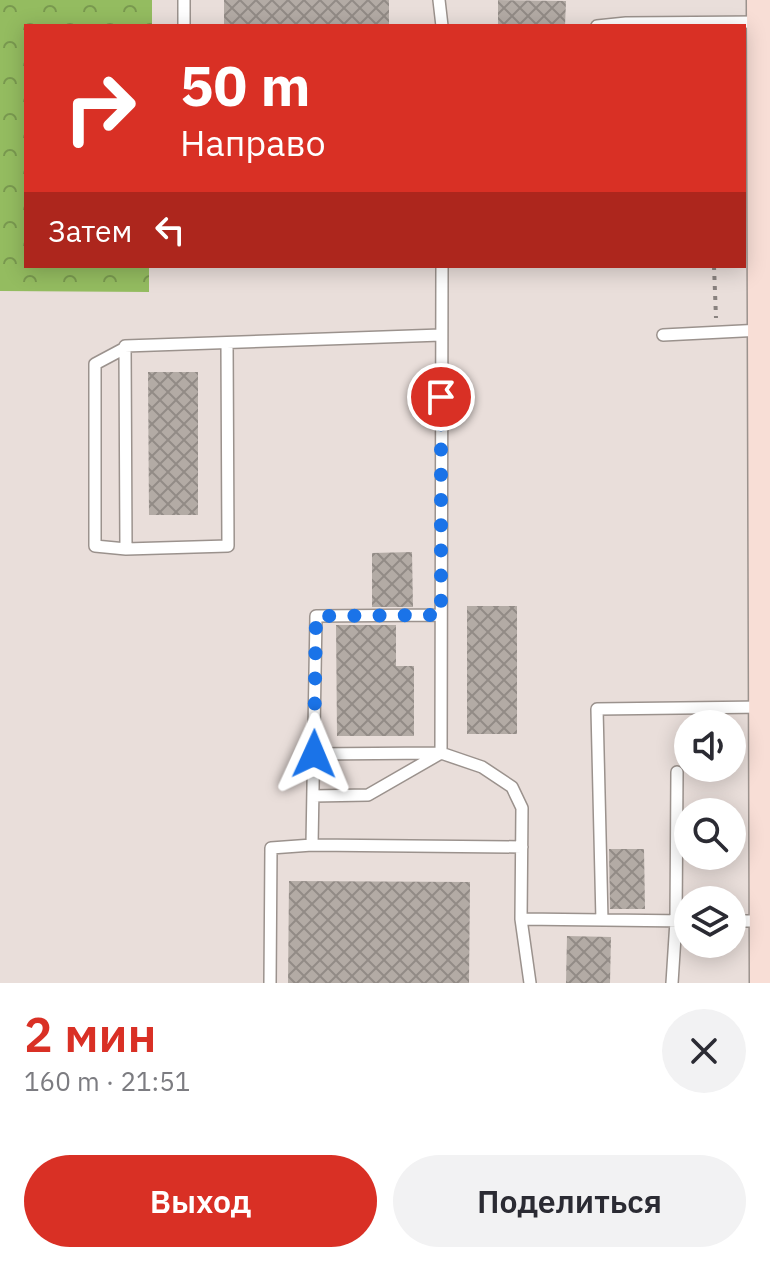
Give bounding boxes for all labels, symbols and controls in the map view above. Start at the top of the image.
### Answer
text: 50 m [180,49,310,121]
icon: right [48,56,152,160]
text: Направо [180,119,326,166]
icon: left [148,208,192,252]
text: Затем [48,211,132,250]
pin [407,363,475,431]
icon: arrive [419,375,463,419]
map controls [674,710,746,958]
button: sound [674,710,746,782]
position arrow [272,712,356,796]
button: search [674,798,746,870]
button: layers [674,886,746,958]
text: 2 мин [24,1003,157,1065]
button: close [662,1009,746,1093]
text: 160 m · 21:51 [24,1064,190,1098]
button: Выход [24,1155,377,1247]
button: Поделиться [393,1155,746,1247]

